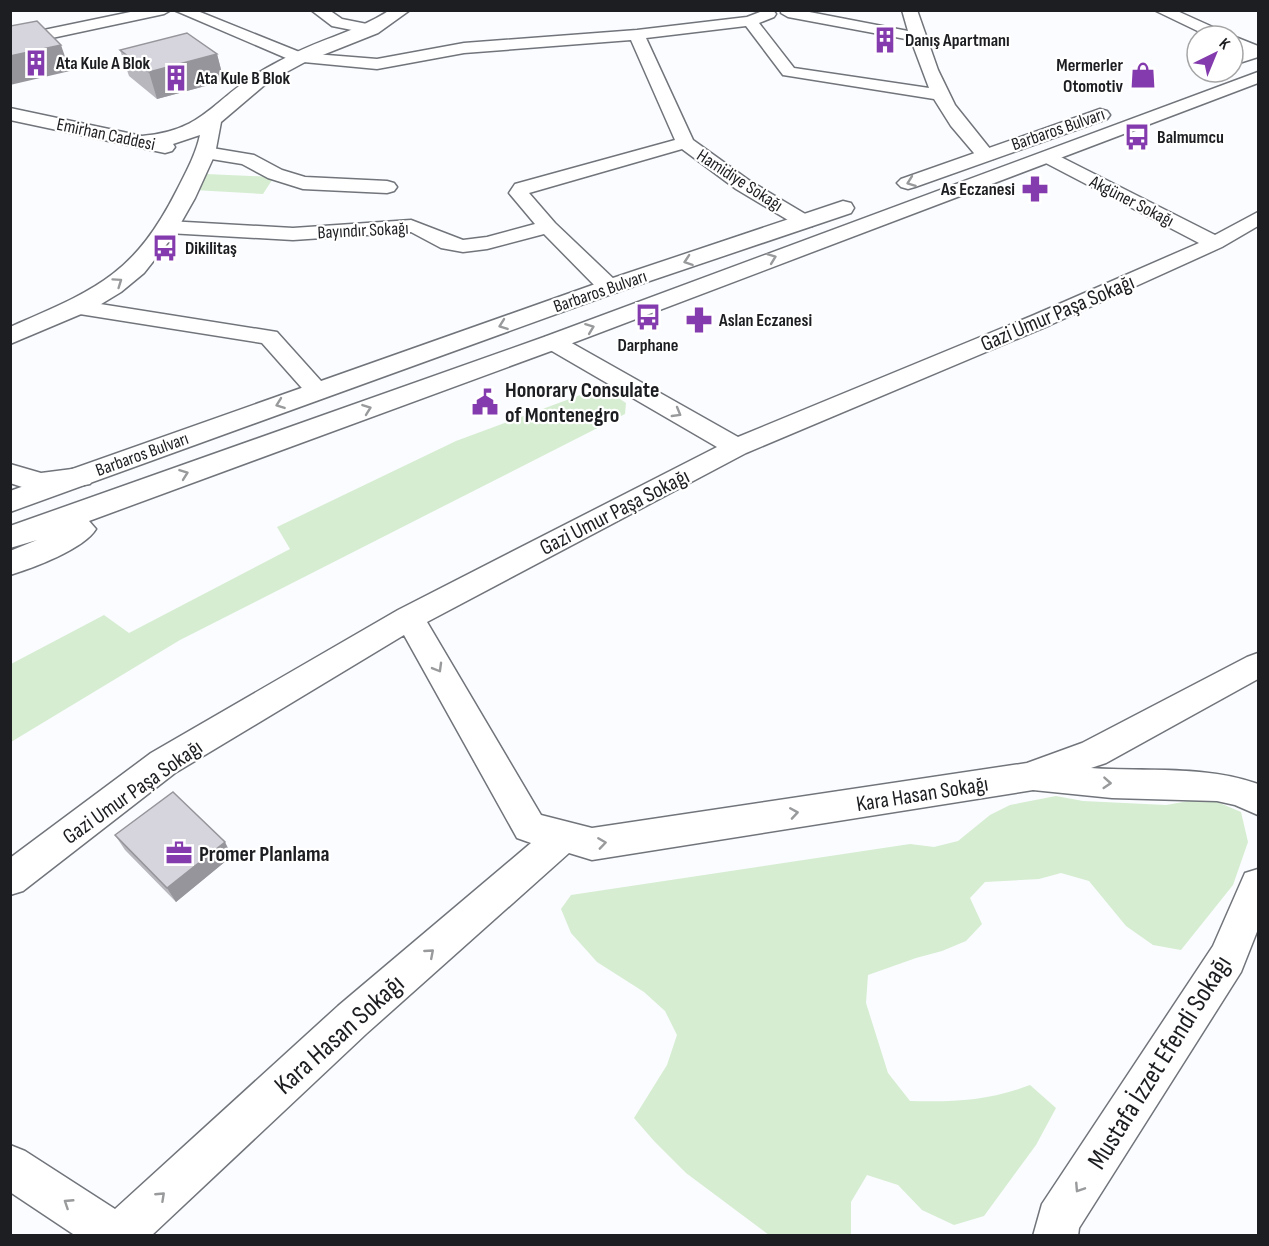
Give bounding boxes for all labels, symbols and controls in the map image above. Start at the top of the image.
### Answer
north arrow [1185,24,1245,84]
building icon: Danış Apartmanı [870,25,900,55]
place label: Danış Apartmanı [905,30,1010,51]
text: K [1215,34,1234,54]
building icon: Ata Kule A Blok [21,48,51,78]
place label: Ata Kule A Blok [55,53,151,74]
place label: Mermerler Otomotiv [1056,55,1123,97]
shop icon: Mermerler Otomotiv [1128,60,1158,90]
building icon: Ata Kule B Blok [161,63,191,93]
place label: Ata Kule B Blok [195,68,291,89]
street label: Barbaros Bulvarı [1009,104,1108,155]
street label: Emirhan Caddesi [55,114,157,155]
bus stop icon: Balmumcu [1122,122,1152,152]
place label: Balmumcu [1157,127,1224,148]
street label: Hamidiye Sokağı [693,145,787,216]
street label: Akgüner Sokağı [1085,171,1177,232]
pharmacy icon: As Eczanesi [1020,174,1050,204]
one-way arrow [906,175,917,188]
place label: As Eczanesi [940,179,1015,200]
street label: Bayındır Sokağı [317,218,409,243]
bus stop icon: Dikilitaş [150,233,180,263]
place label: Dikilitaş [185,238,237,259]
one-way arrow [767,253,777,266]
one-way arrow [683,254,694,266]
street label: Barbaros Bulvarı [551,266,650,317]
street label: Gazi Umur Paşa Sokağı [977,269,1139,358]
one-way arrow [112,278,123,289]
bus stop icon: Darphane [633,302,663,332]
pharmacy icon: Aslan Eczanesi [684,305,714,335]
place label: Aslan Eczanesi [718,310,812,331]
one-way arrow [498,317,509,330]
one-way arrow [584,323,595,335]
place label: Darphane [617,335,679,356]
place label: Honorary Consulate of Montenegro [505,377,659,429]
public building icon: Honorary Consulate of Montenegro [470,387,500,417]
one-way arrow [275,397,286,410]
one-way arrow [361,403,372,416]
one-way arrow [671,406,681,417]
street label: Barbaros Bulvarı [93,428,191,481]
street label: Gazi Umur Paşa Sokağı [535,463,694,562]
one-way arrow [178,469,189,482]
one-way arrow [431,662,442,673]
street label: Gazi Umur Paşa Sokağı [58,734,208,850]
street label: Kara Hasan Sokağı [854,771,990,818]
one-way arrow [1102,776,1111,789]
one-way arrow [790,808,799,820]
one-way arrow [597,837,606,849]
office icon: Promer Planlama [164,838,194,868]
place label: Promer Planlama [199,841,329,868]
one-way arrow [423,949,434,960]
street label: Mustafa İzzet Efendi Sokağı [1081,950,1239,1175]
street label: Kara Hasan Sokağı [268,968,411,1101]
one-way arrow [1075,1181,1086,1192]
one-way arrow [154,1192,164,1203]
one-way arrow [63,1199,74,1210]

